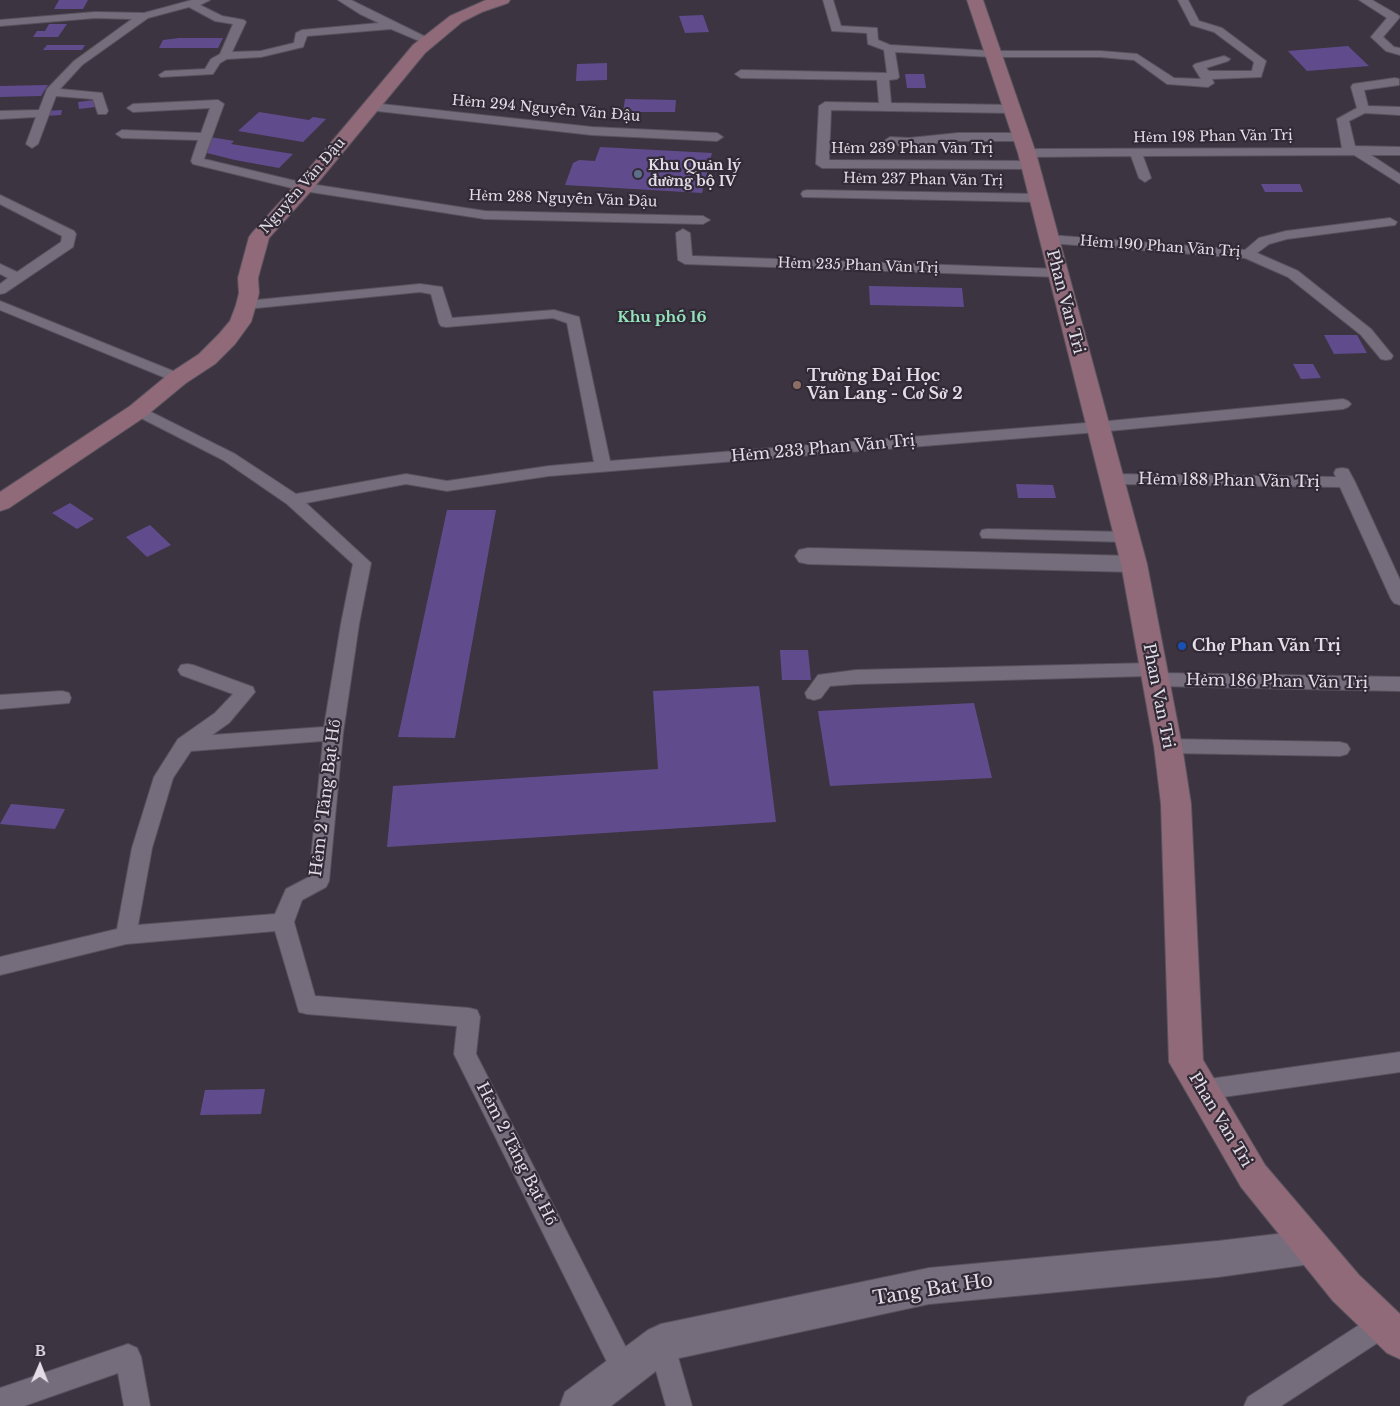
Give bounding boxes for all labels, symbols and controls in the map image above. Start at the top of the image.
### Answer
street label: Hẻm 294 Nguyễn Văn Đậu [451,92,641,126]
street label: Hẻm 198 Phan Văn Trị [1133,127,1293,147]
street label: Nguyễn Văn Đậu [257,135,349,237]
street label: Hẻm 239 Phan Văn Trị [831,141,993,157]
place label: Khu Quản lý đường bộ IV [648,158,741,190]
marker: Khu Quản lý đường bộ IV [632,168,644,180]
street label: Hẻm 237 Phan Văn Trị [843,170,1003,190]
street label: Hẻm 288 Nguyễn Văn Đậu [468,187,658,211]
street label: Hẻm 190 Phan Văn Trị [1079,233,1241,261]
street label: Phan Van Tri [1042,248,1088,356]
street label: Hẻm 235 Phan Văn Trị [777,255,939,277]
district label: Khu phố 16 [617,309,707,327]
place label: Trường Đại Học Văn Lang - Cơ Sở 2 [807,366,963,404]
marker: Trường Đại Học Văn Lang - Cơ Sở 2 [791,379,803,391]
street label: Hẻm 233 Phan Văn Trị [730,431,916,467]
street label: Hẻm 188 Phan Văn Trị [1138,470,1320,492]
place label: Chợ Phan Văn Trị [1192,636,1341,656]
marker: Chợ Phan Văn Trị [1176,640,1188,652]
street label: Phan Van Tri [1138,642,1178,750]
street label: Hẻm 186 Phan Văn Trị [1186,671,1368,693]
street label: Hẻm 2 Tăng Bạt Hổ [307,718,345,878]
street label: Phan Van Tri [1184,1069,1256,1171]
street label: Hẻm 2 Tăng Bạt Hổ [472,1079,560,1229]
street label: Tang Bat Ho [871,1269,995,1311]
north arrow [15,1341,65,1391]
text: B [35,1342,46,1360]

